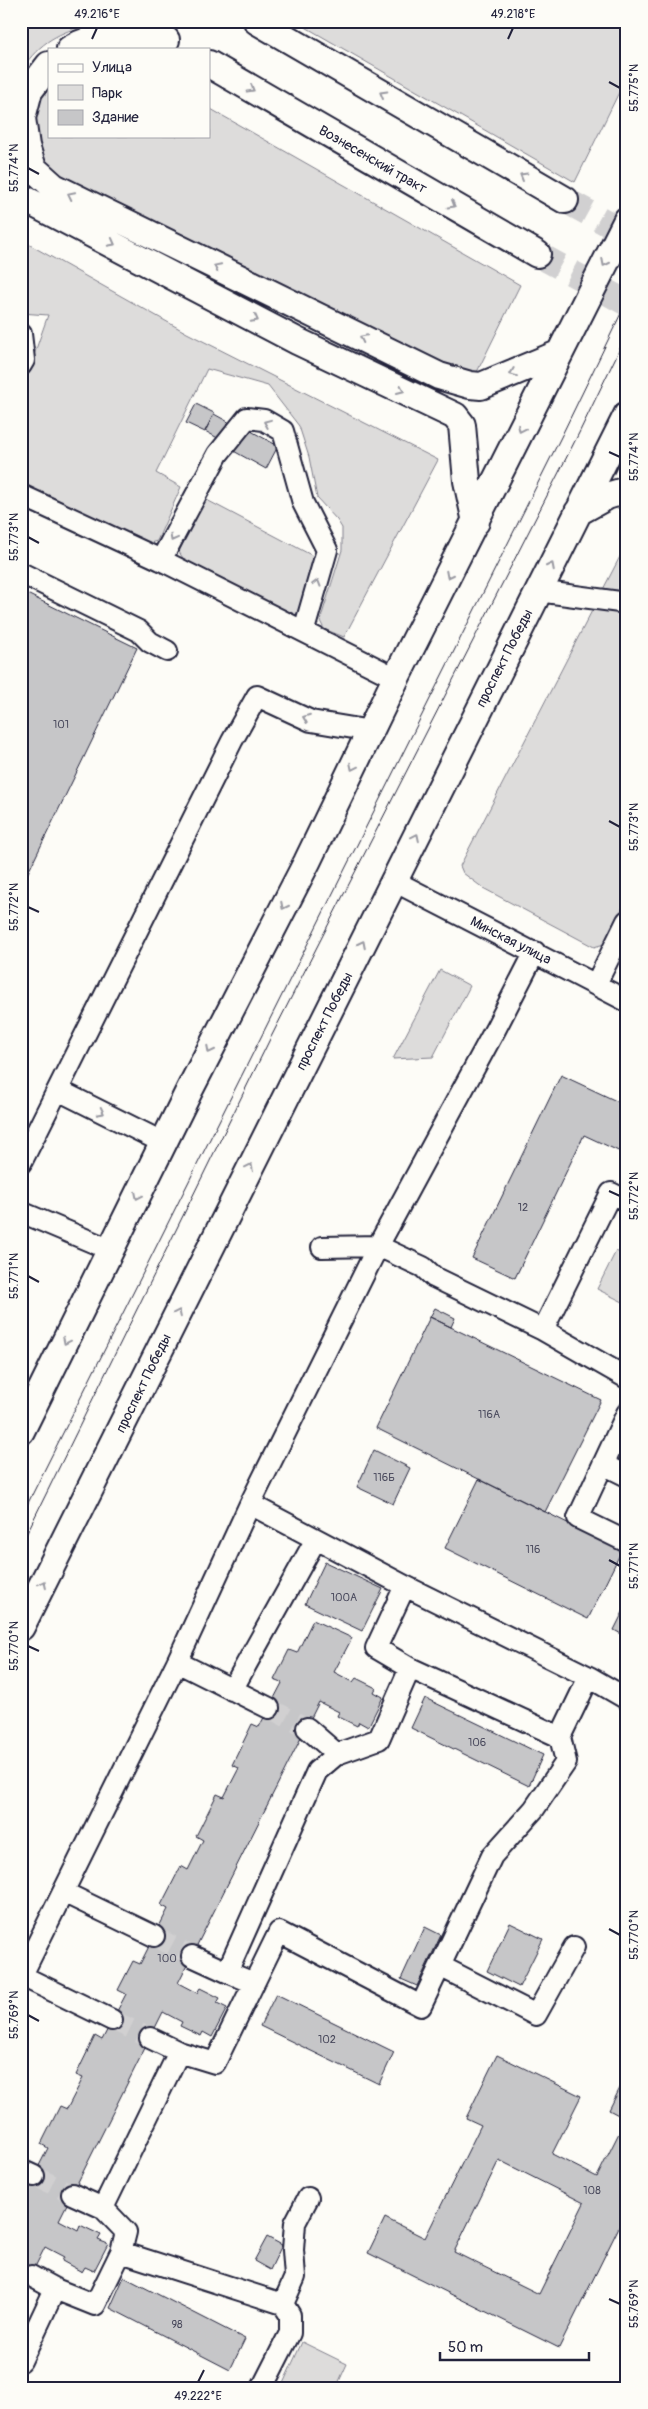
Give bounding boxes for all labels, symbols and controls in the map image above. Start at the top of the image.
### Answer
text: 49.216°E [74,7,120,22]
text: 49.218°E [491,7,535,22]
legend [48,48,210,138]
text: Улица [92,58,132,77]
text: 55.775°N [627,64,642,112]
one-way arrow [246,82,255,92]
text: Парк [92,84,123,103]
one-way arrow [379,91,388,101]
text: Здание [92,108,139,127]
street label: Вознесенский тракт [316,122,430,197]
text: 55.774°N [7,144,22,192]
one-way arrow [519,172,528,182]
one-way arrow [68,191,77,201]
one-way arrow [447,199,456,209]
one-way arrow [106,237,115,247]
one-way arrow [601,258,611,267]
one-way arrow [213,263,222,273]
one-way arrow [250,313,259,323]
one-way arrow [359,334,368,344]
one-way arrow [509,366,518,377]
one-way arrow [396,383,405,394]
one-way arrow [263,419,272,429]
one-way arrow [517,424,527,433]
text: 55.774°N [627,433,642,481]
text: 55.773°N [7,513,22,561]
one-way arrow [169,533,179,542]
one-way arrow [545,562,555,571]
one-way arrow [445,570,455,579]
one-way arrow [312,580,322,588]
street label: проспект Победы [472,606,537,710]
one-way arrow [303,714,311,724]
house number: 101 [53,718,69,731]
one-way arrow [350,762,360,771]
text: 55.773°N [627,803,642,851]
one-way arrow [410,833,420,842]
text: 55.772°N [7,883,22,931]
one-way arrow [280,901,290,910]
street label: Минская улица [467,913,554,968]
one-way arrow [356,940,366,949]
street label: проспект Победы [292,969,357,1073]
one-way arrow [206,1045,216,1054]
one-way arrow [96,1106,105,1116]
one-way arrow [244,1164,254,1173]
text: 55.772°N [627,1172,642,1220]
one-way arrow [134,1191,144,1200]
house number: 12 [518,1201,528,1214]
text: 55.771°N [7,1253,22,1299]
one-way arrow [172,1309,182,1318]
street label: проспект Победы [112,1331,175,1435]
one-way arrow [62,1336,72,1345]
house number: 116А [478,1408,500,1421]
house number: 116Б [373,1471,395,1484]
house number: 116 [525,1543,541,1556]
text: 55.771°N [627,1543,642,1589]
one-way arrow [37,1580,47,1589]
house number: 100А [331,1591,357,1604]
text: 55.770°N [7,1621,22,1671]
house number: 106 [468,1736,486,1749]
text: 55.770°N [627,1910,642,1960]
house number: 100 [157,1952,177,1965]
text: 55.769°N [7,1991,22,2039]
house number: 102 [318,2033,336,2046]
house number: 108 [583,2184,601,2197]
text: 55.769°N [627,2280,642,2328]
house number: 98 [171,2318,183,2331]
scale bar [440,2329,589,2361]
text: 50 m [448,2338,483,2357]
text: 49.222°E [174,2389,222,2404]

